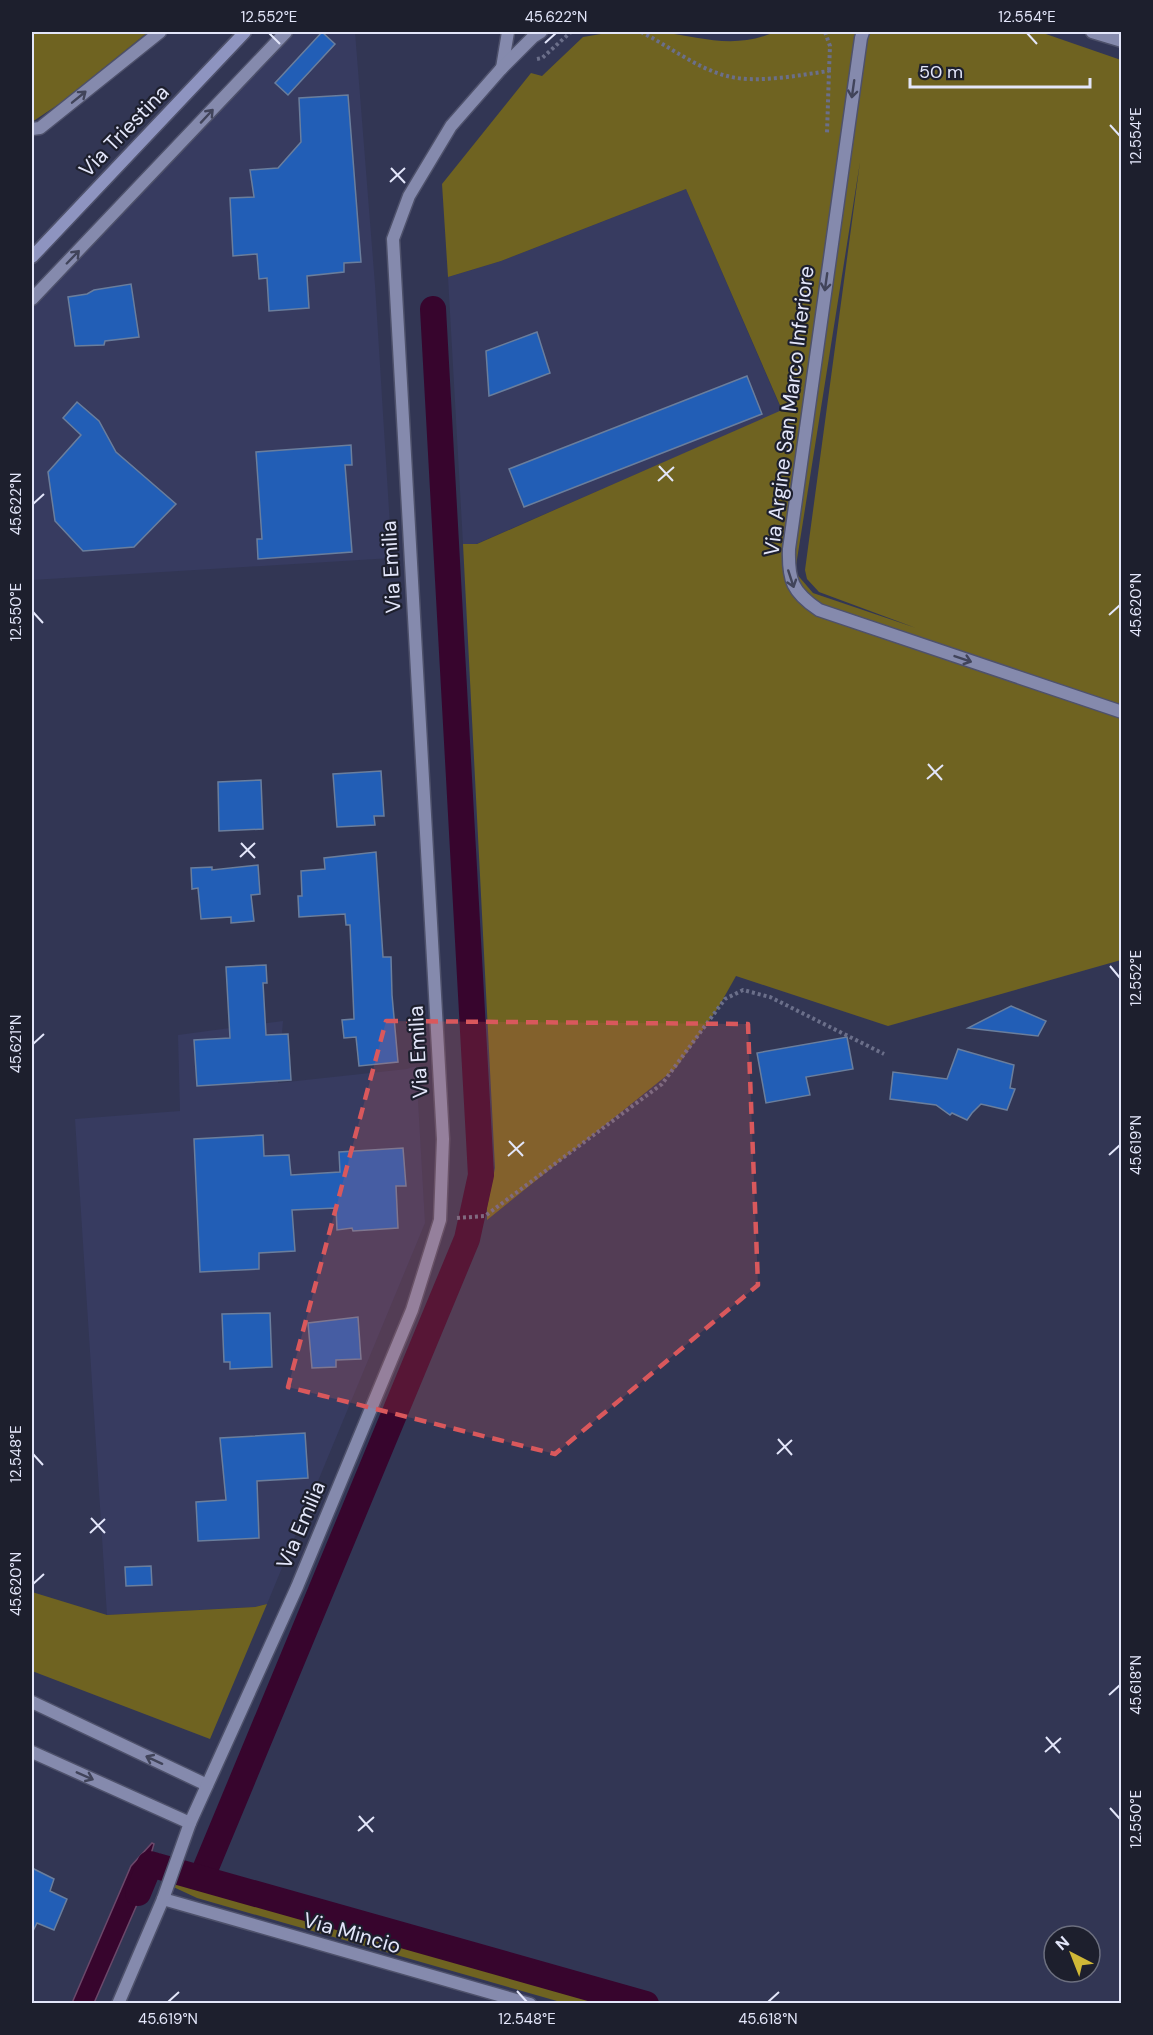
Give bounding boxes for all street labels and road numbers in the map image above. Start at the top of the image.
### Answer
street label: Via Triestina [73,79,175,183]
street label: Via Argine San Marco Inferiore [757,264,821,558]
street label: Via Emilia [375,520,407,614]
street label: Via Emilia [402,1005,434,1099]
street label: Via Emilia [270,1477,332,1573]
street label: Via Mincio [300,1906,404,1960]

